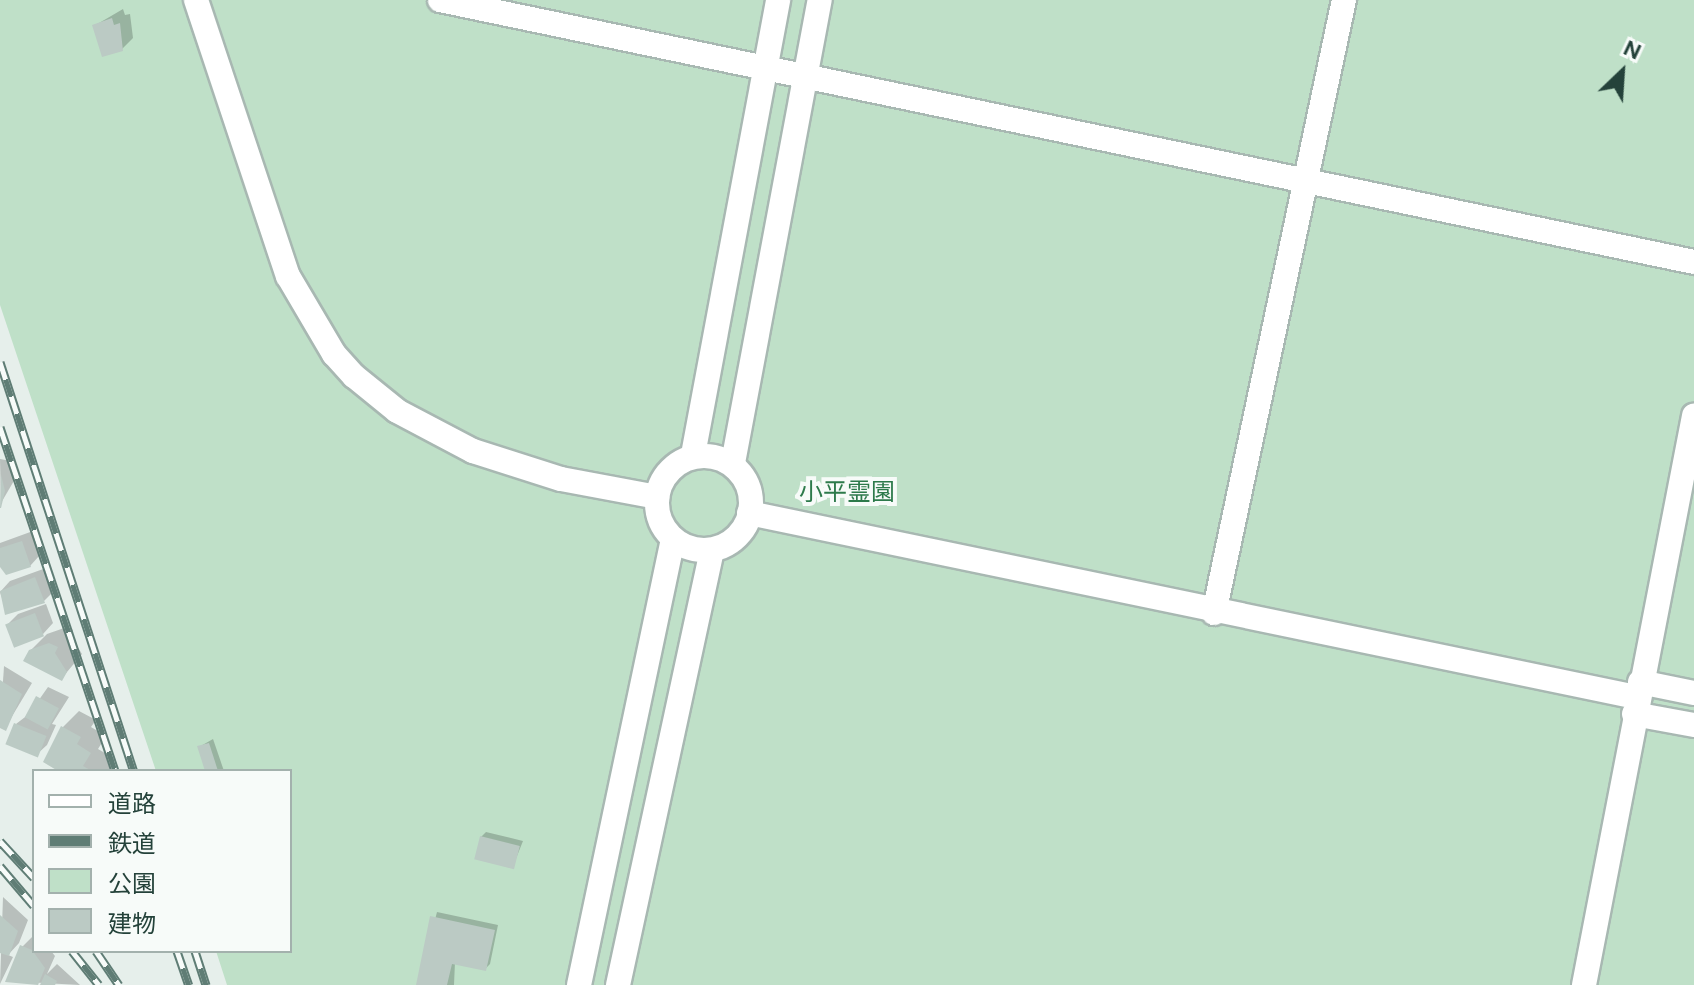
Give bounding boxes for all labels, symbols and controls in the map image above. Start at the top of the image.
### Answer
north arrow [1582,32,1662,112]
text: N [1619,33,1646,66]
park label: 小平霊園 [799,478,895,506]
legend [32,769,292,953]
text: 道路 [108,788,156,819]
text: 鉄道 [108,828,156,859]
text: 公園 [108,868,156,899]
text: 建物 [108,908,156,939]

